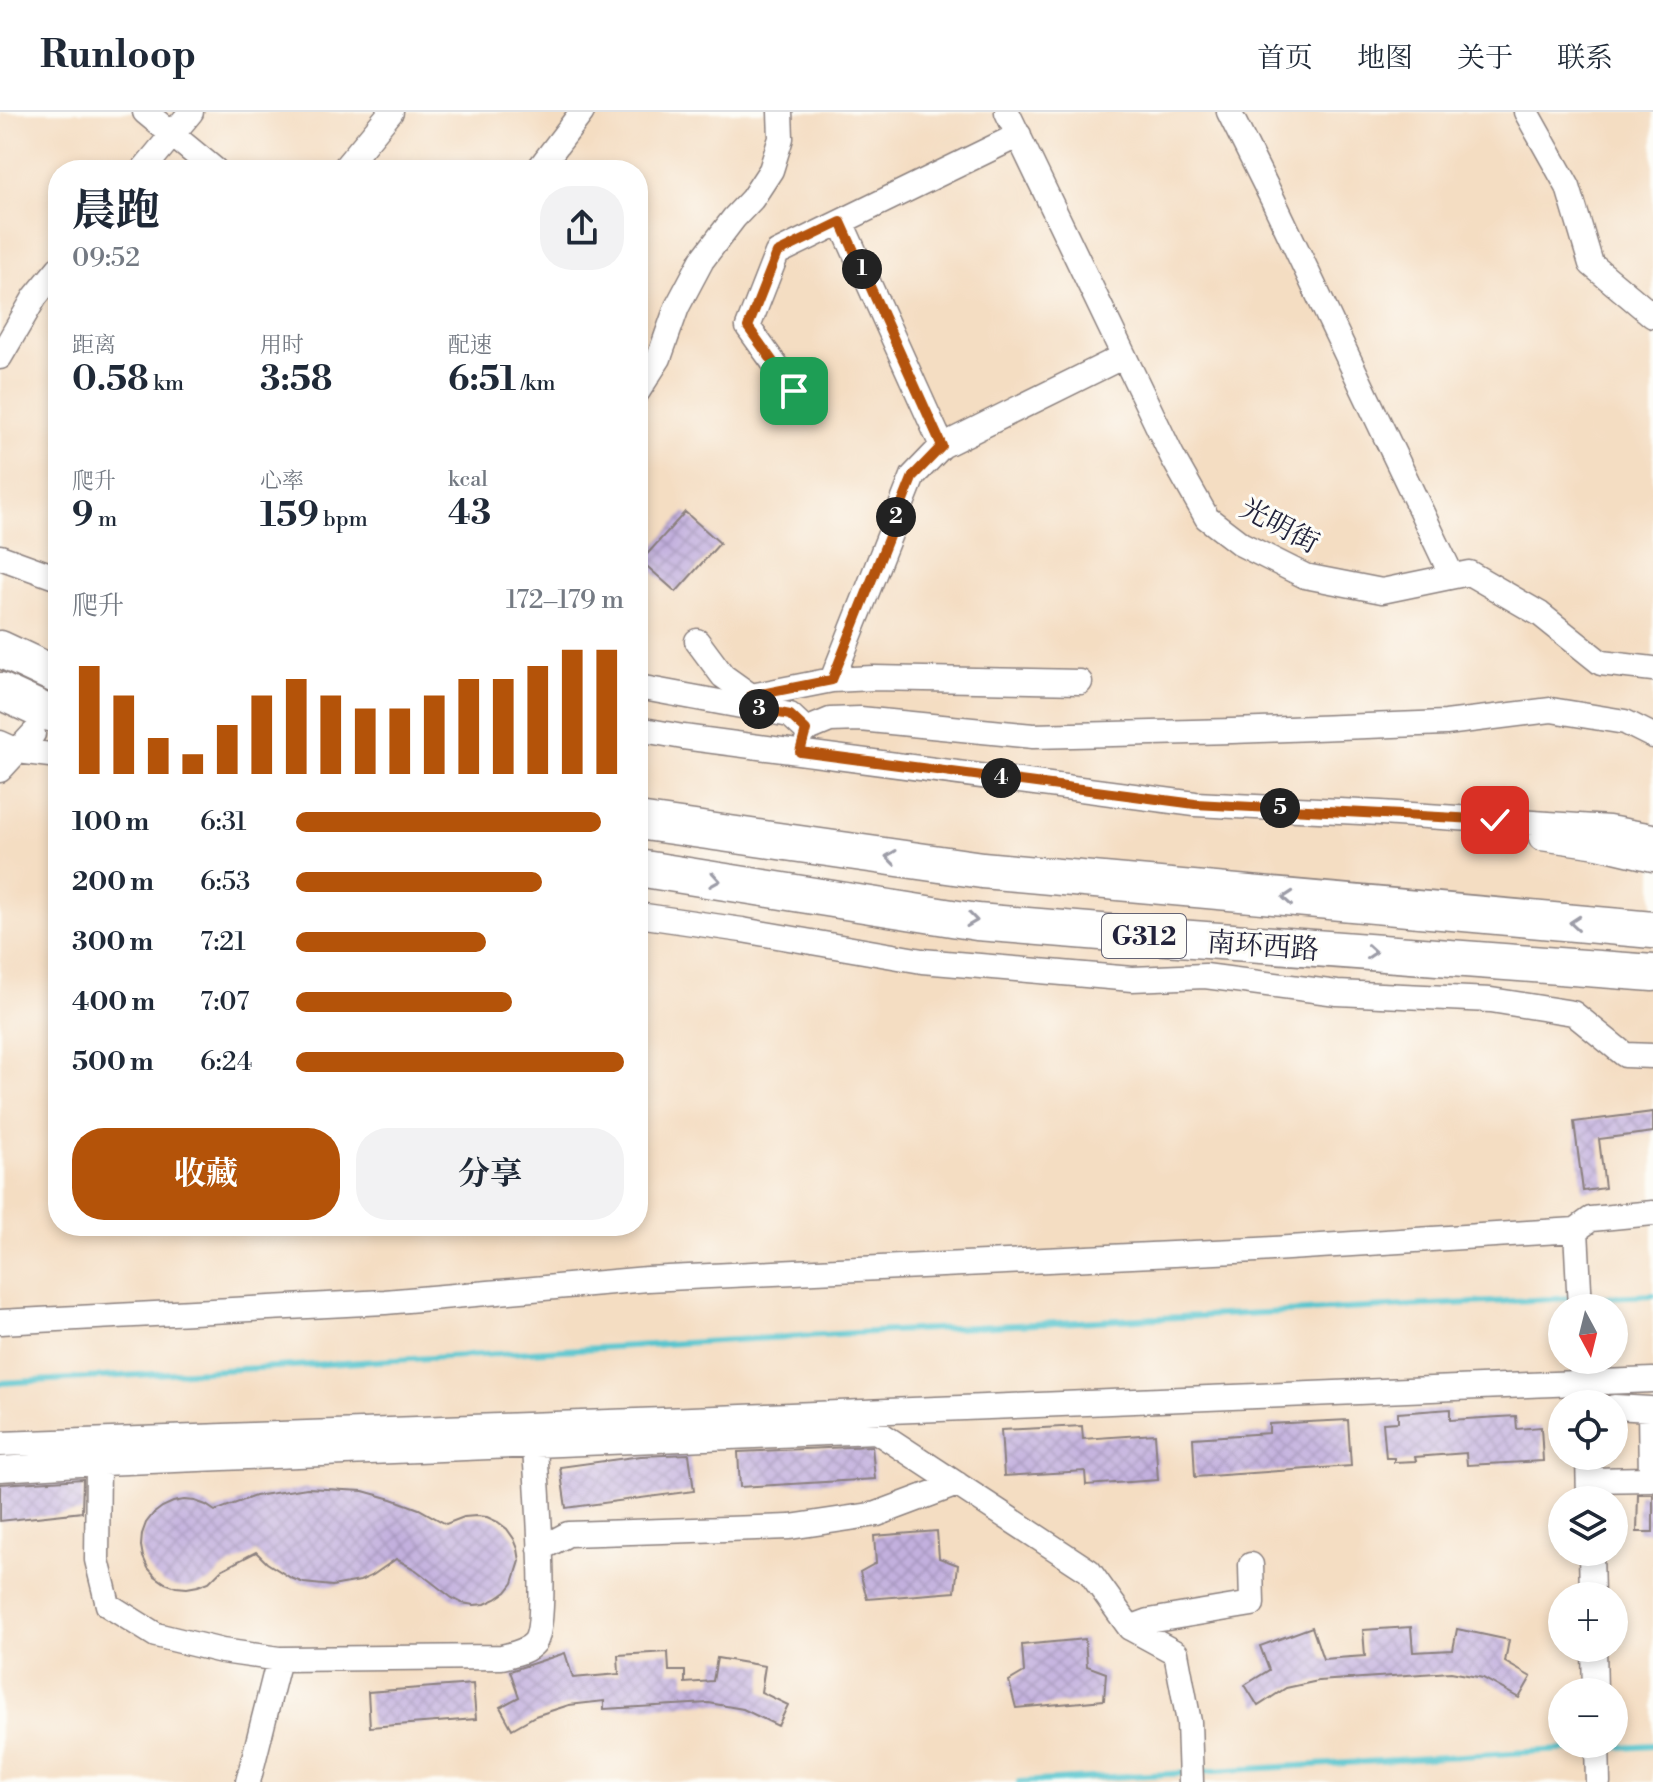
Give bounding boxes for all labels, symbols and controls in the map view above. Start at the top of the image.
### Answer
text: Runloop [40,32,196,79]
text: 首页 [1257,41,1313,76]
text: 地图 [1357,41,1413,76]
text: 关于 [1457,41,1513,76]
text: 联系 [1557,41,1613,76]
text: 晨跑 [72,184,160,239]
button: share [540,186,624,270]
text: 09:52 [72,242,140,274]
pin: 1 [842,249,882,289]
text: 1 [857,255,867,282]
text: 距离 [72,332,116,359]
text: 用时 [260,332,304,359]
text: 配速 [448,332,492,359]
pin [760,357,828,425]
text: 0.58 [72,359,149,401]
text: 3:58 [260,359,333,401]
text: 6:51 [448,359,516,401]
icon: arrive [772,369,816,413]
text: km [149,370,184,397]
text: /km [516,370,556,397]
text: kcal [448,466,488,493]
text: 爬升 [72,468,116,495]
text: 心率 [260,468,304,495]
street label: 光明街 [1234,491,1325,561]
text: 43 [448,493,491,535]
text: 9 [72,495,93,537]
text: 159 [260,495,319,537]
pin: 2 [876,497,916,537]
text: 2 [889,503,903,530]
text: m [93,506,117,533]
text: bpm [319,506,368,533]
text: 172–179 m [506,584,624,616]
text: 爬升 [72,590,124,622]
pin: 3 [739,689,779,729]
text: 3 [752,695,766,722]
pin: 4 [981,758,1021,798]
text: 4 [994,764,1008,791]
pin [1461,786,1529,854]
pin: 5 [1260,788,1300,828]
text: 5 [1273,794,1287,821]
icon: check [1473,798,1517,842]
text: 100 m [72,806,149,838]
text: 6:31 [200,806,247,838]
one-way arrow [884,849,897,866]
text: 200 m [72,866,154,898]
text: 6:53 [200,866,250,898]
one-way arrow [708,871,722,888]
one-way arrow [1281,890,1294,907]
one-way arrow [966,912,979,929]
road number: G312 [1102,914,1186,958]
one-way arrow [1568,915,1581,932]
street label: 南环西路 [1206,925,1320,968]
text: 300 m [72,926,153,958]
text: 7:21 [200,926,246,958]
one-way arrow [1364,943,1377,960]
text: 400 m [72,986,155,1018]
text: 7:07 [200,986,249,1018]
text: 500 m [72,1046,154,1078]
text: 6:24 [200,1046,252,1078]
button: 收藏 [72,1128,340,1220]
button: 分享 [356,1128,624,1220]
north arrow [1548,1294,1628,1374]
map controls [1548,1294,1628,1758]
button: locate [1548,1390,1628,1470]
button: layers [1548,1486,1628,1566]
button: + [1548,1582,1628,1662]
button: − [1548,1678,1628,1758]

